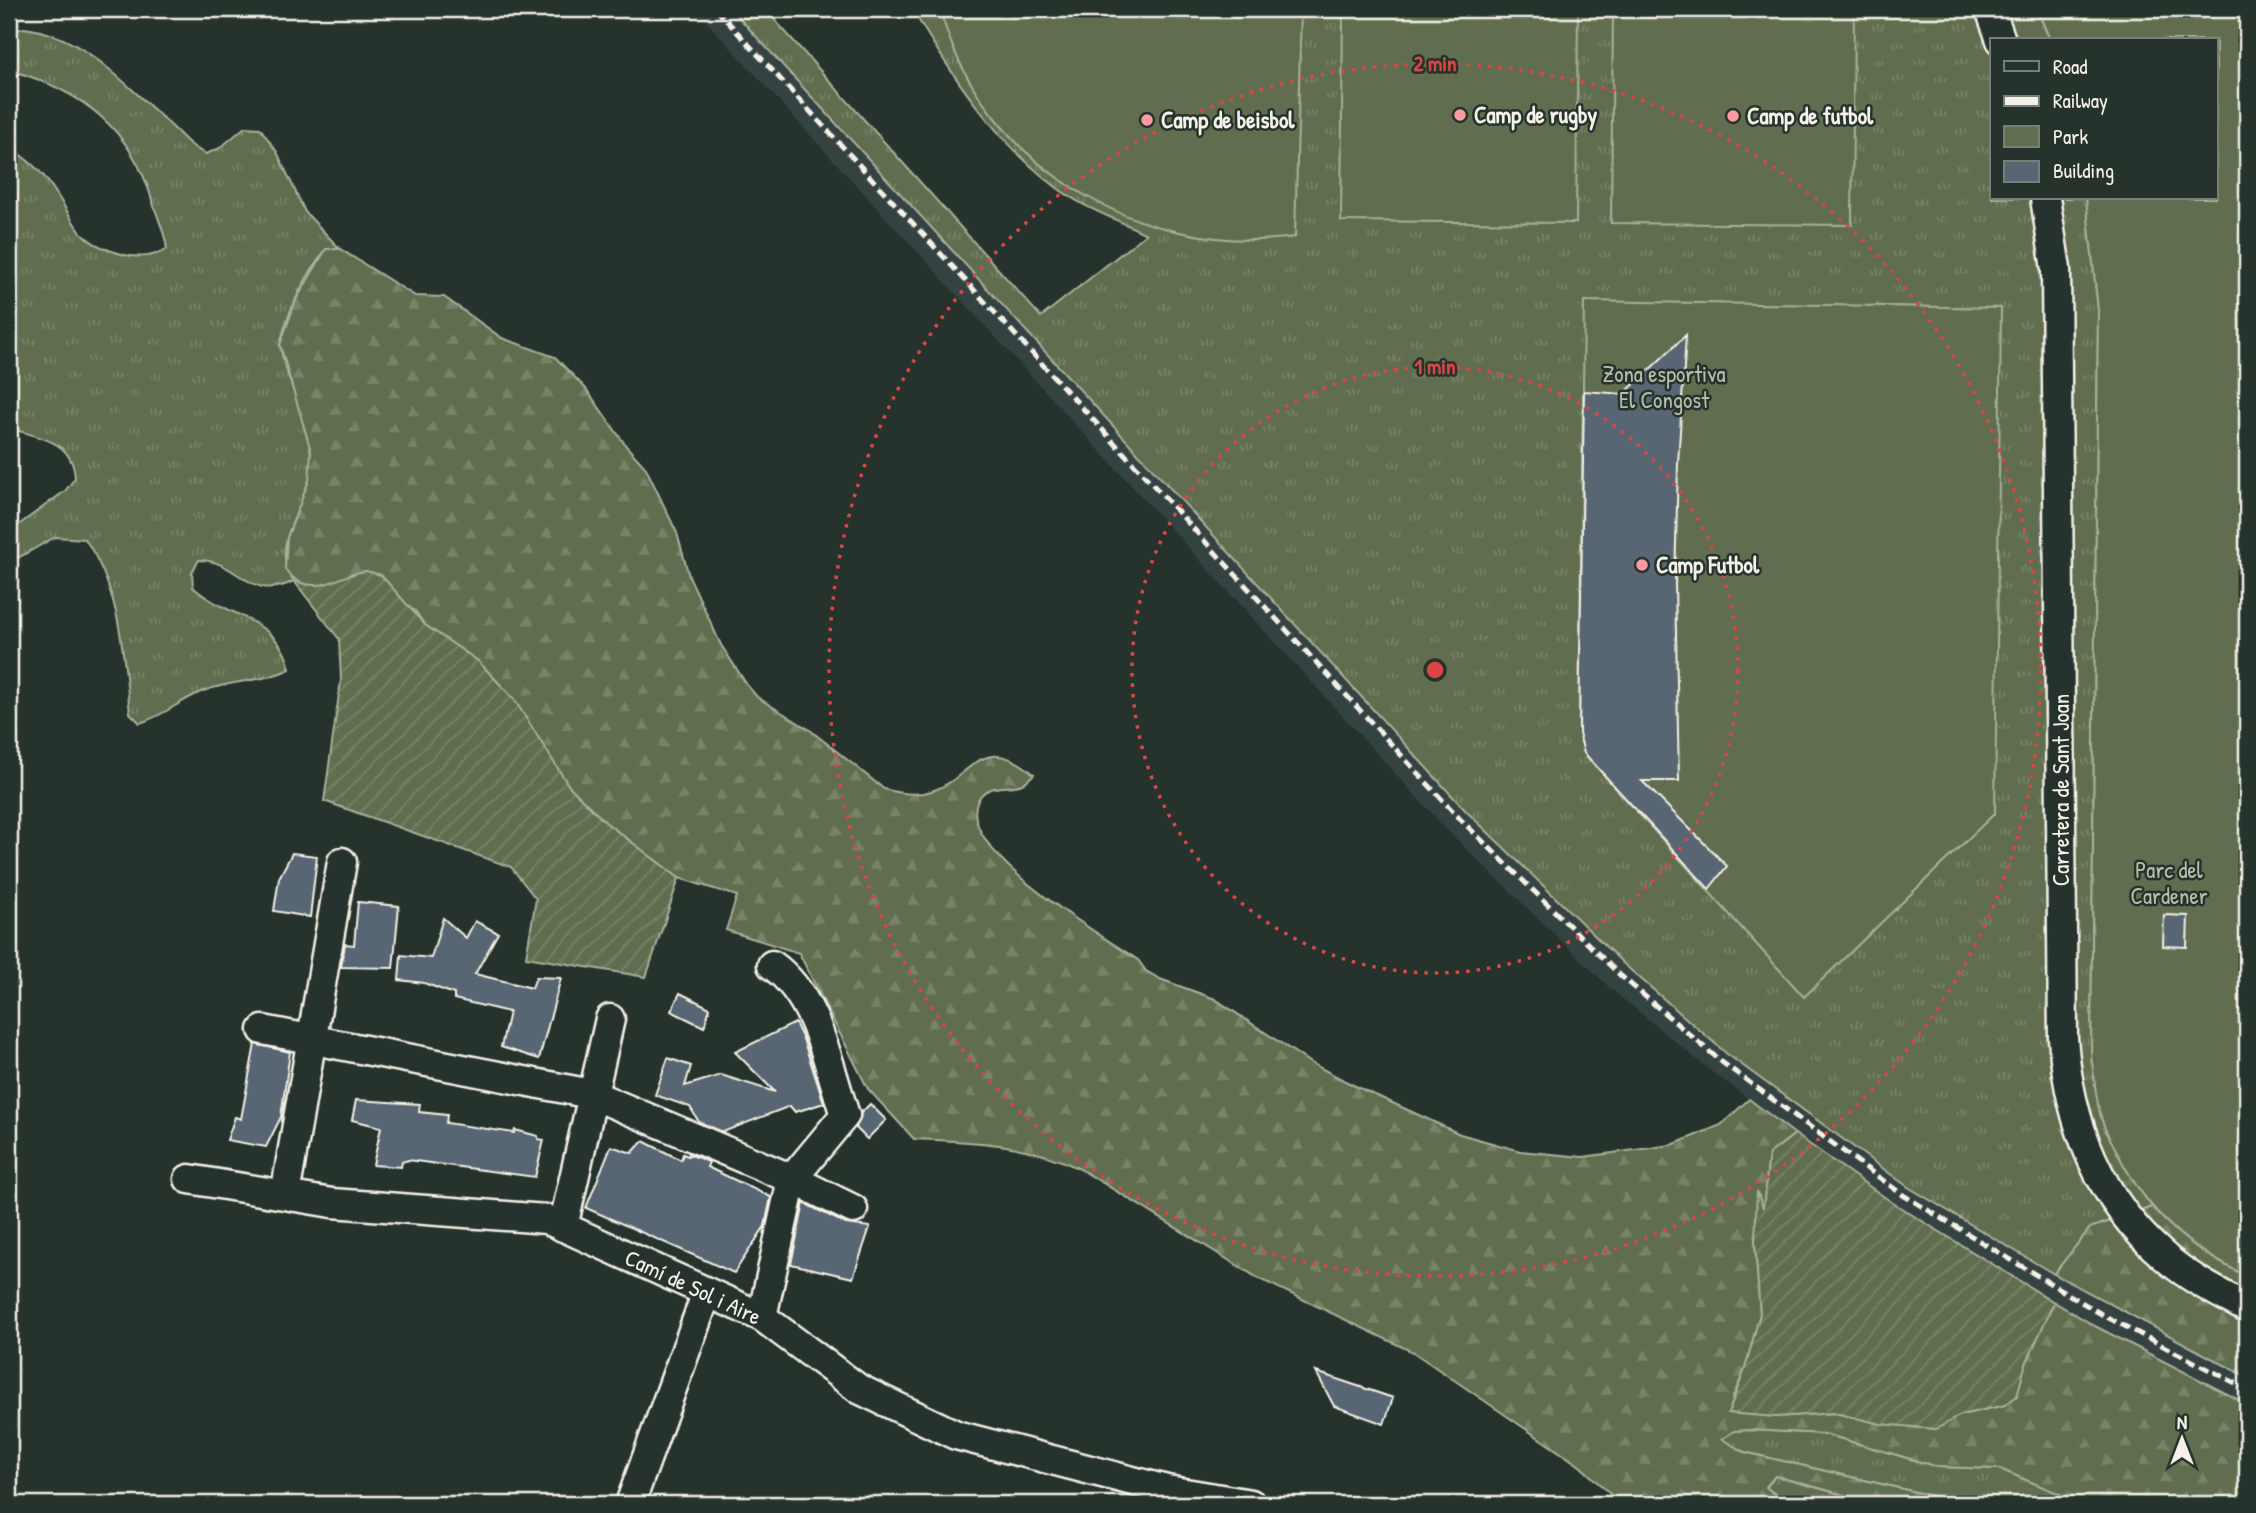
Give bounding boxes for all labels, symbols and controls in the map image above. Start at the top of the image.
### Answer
legend [1990,38,2218,200]
text: 2 min [1413,49,1457,78]
text: Road [2053,52,2087,81]
text: Railway [2053,86,2108,115]
place label: Camp de rugby [1474,99,1598,131]
place label: Camp de futbol [1747,100,1874,132]
place label: Camp de beisbol [1161,104,1295,136]
marker: Camp de rugby [1452,107,1468,123]
marker: Camp de futbol [1725,108,1741,124]
marker: Camp de beisbol [1139,112,1155,128]
text: Park [2053,122,2088,151]
text: Building [2053,156,2114,185]
text: 1 min [1415,352,1455,381]
park label: Zona esportiva El Congost [1603,358,1725,415]
place label: Camp Futbol [1656,549,1760,581]
marker: Camp Futbol [1634,557,1650,573]
centre of rings [1423,658,1447,682]
street label: Carretera de Sant Joan [2045,694,2076,886]
park label: Parc del Cardener [2130,854,2208,911]
street label: Camí de Sol i Aire [620,1241,766,1332]
north arrow [2148,1404,2218,1474]
text: N [2177,1409,2187,1435]

